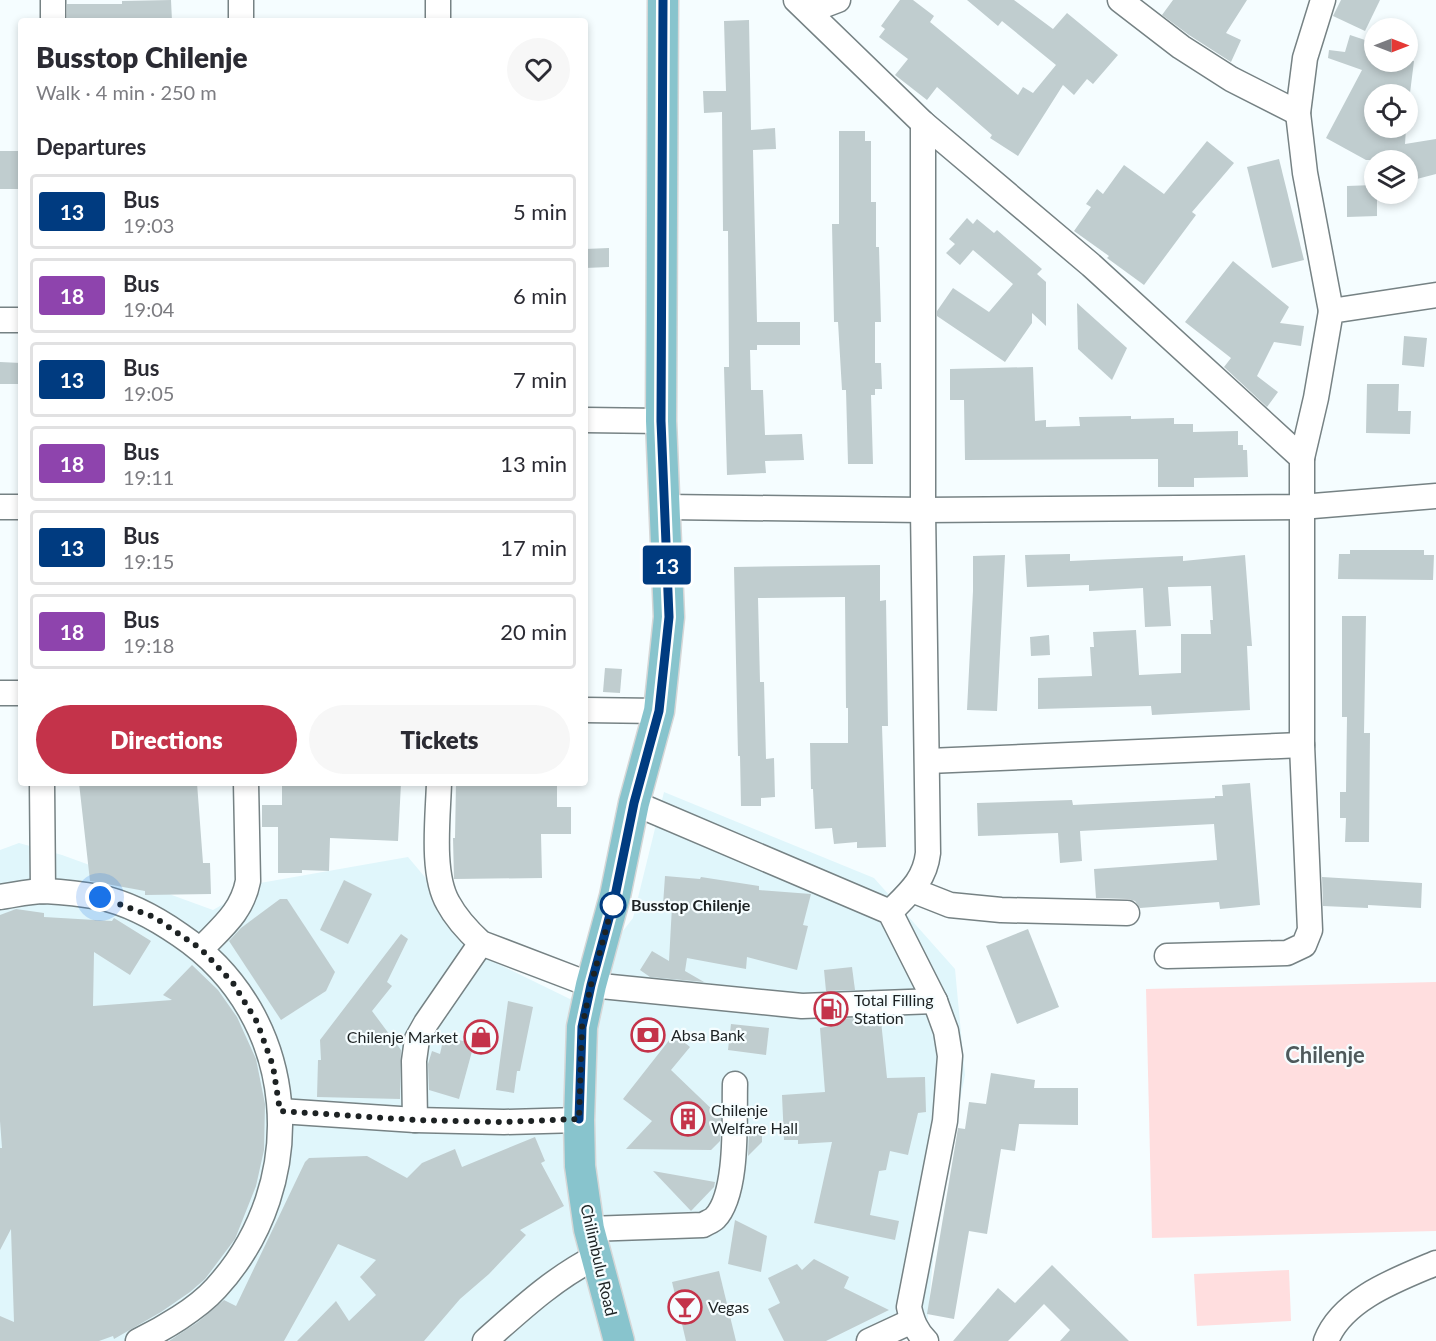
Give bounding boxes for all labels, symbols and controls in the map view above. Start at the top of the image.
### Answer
north arrow [1364,18,1418,72]
map controls [1364,18,1418,204]
button: heart [507,38,570,101]
text: Busstop Chilenje [36,40,248,74]
text: Walk · 4 min · 250 m [36,80,217,104]
button: locate [1364,84,1418,138]
text: Departures [36,133,146,160]
button: layers [1364,150,1418,204]
text: Bus [123,186,159,213]
text: 5 min [513,198,567,225]
text: 13 [60,199,84,224]
text: 19:03 [123,213,174,237]
text: Bus [123,270,159,297]
text: 6 min [513,282,567,309]
text: 18 [60,283,84,308]
text: 19:04 [123,297,174,321]
text: Bus [123,354,159,381]
text: 7 min [513,366,567,393]
text: 13 [60,367,84,392]
text: 19:05 [123,381,174,405]
text: Bus [123,438,159,465]
text: 13 min [500,450,567,477]
text: 18 [60,451,84,476]
text: 19:11 [123,465,174,489]
text: Bus [123,522,159,549]
text: 17 min [500,534,567,561]
text: 13 [60,535,84,560]
line badge: 13 [640,546,694,584]
text: 19:15 [123,549,174,573]
text: 13 [655,553,679,578]
text: Bus [123,606,159,633]
text: 20 min [500,618,567,645]
text: 18 [60,619,84,644]
text: 19:18 [123,633,174,657]
button: Directions [36,705,297,774]
button: Tickets [309,705,570,774]
your location [85,882,115,912]
marker: Busstop Chilenje [600,892,626,918]
place label: Busstop Chilenje [631,895,751,914]
place label: Total Filling Station [854,990,933,1027]
fuel station icon: Total Filling Station [813,991,849,1027]
bank icon: Absa Bank [630,1017,666,1053]
shop icon: Chilenje Market [463,1019,499,1055]
place label: Absa Bank [671,1025,746,1044]
place label: Chilenje Market [347,1027,458,1046]
district label: Chilenje [1285,1041,1365,1068]
place label: Chilenje Welfare Hall [711,1100,798,1137]
building icon: Chilenje Welfare Hall [670,1101,706,1137]
street label: Chilimbulu Road [577,1202,622,1318]
bar icon: Vegas [667,1289,703,1325]
place label: Vegas [708,1297,749,1316]

